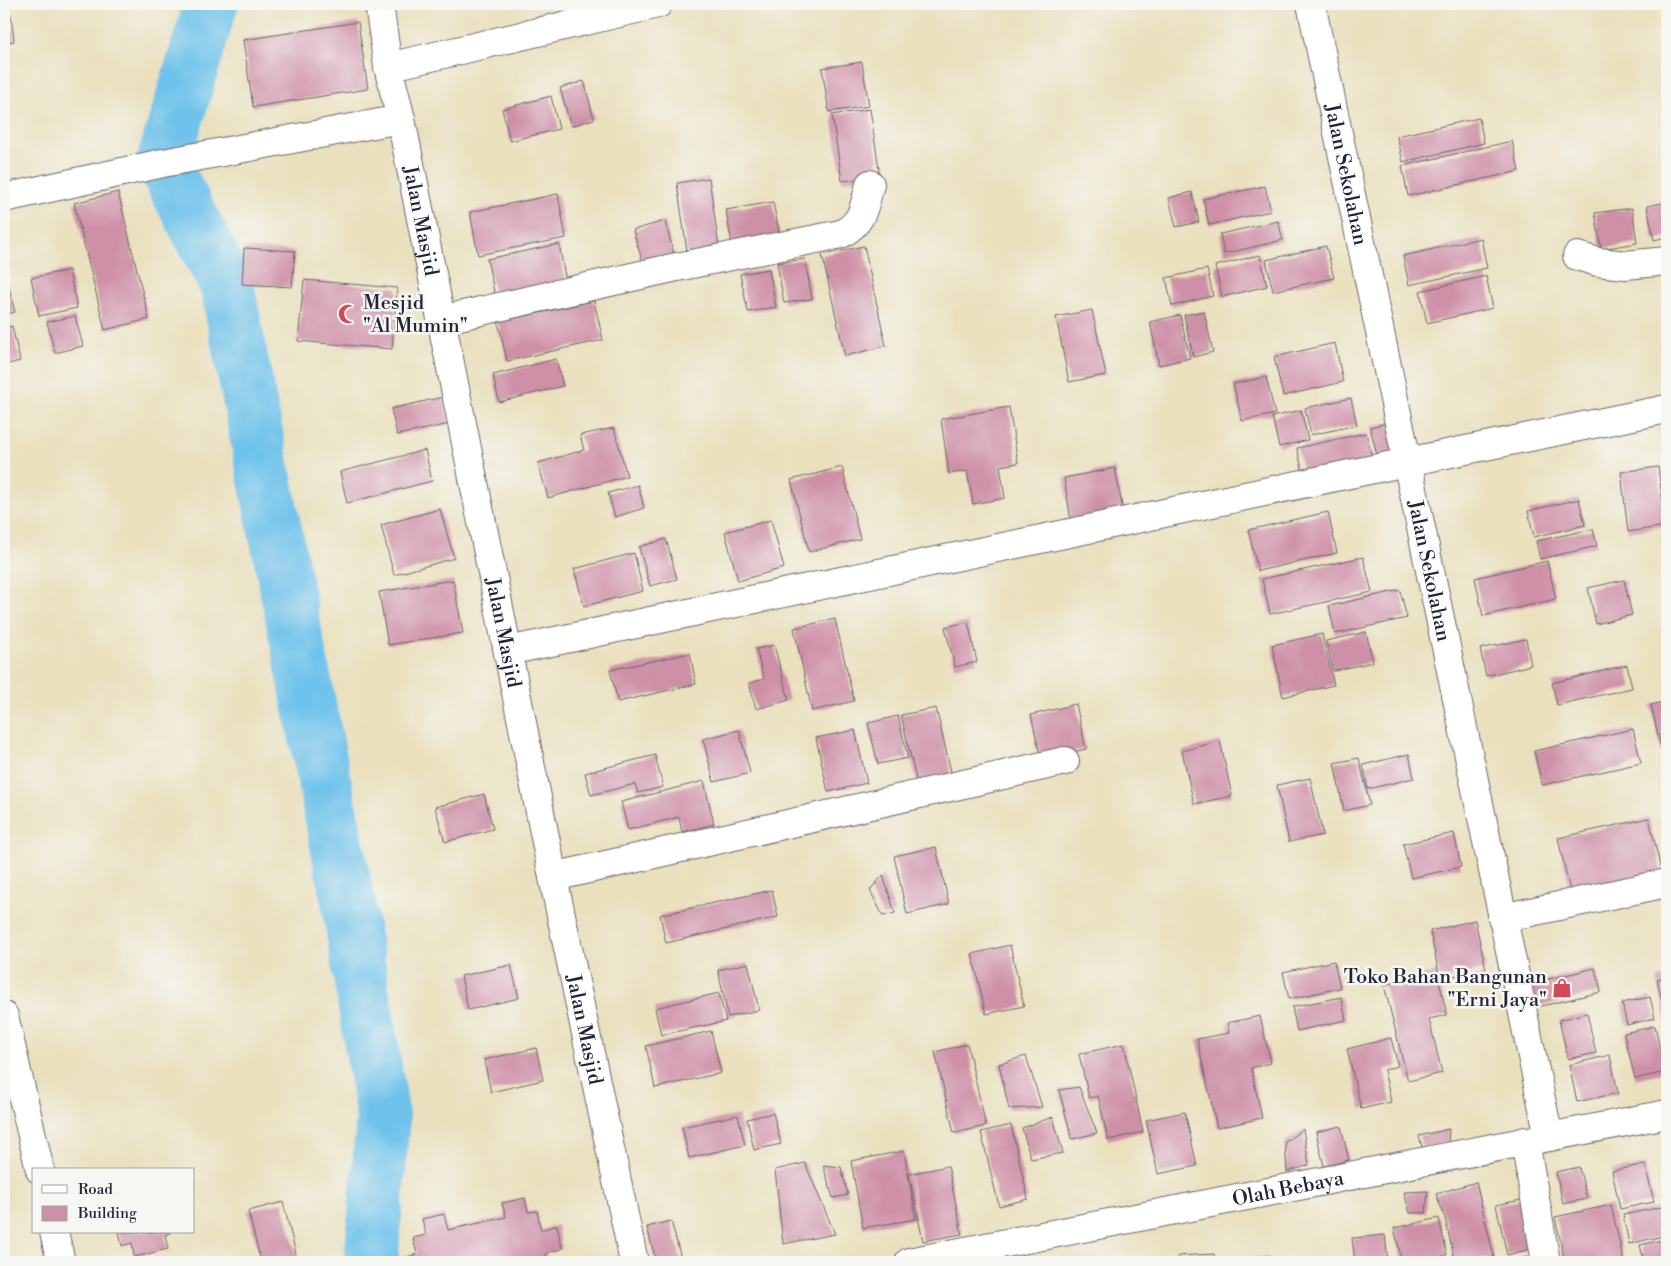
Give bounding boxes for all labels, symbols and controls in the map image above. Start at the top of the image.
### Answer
street label: Jalan Sekolahan [1318,101,1372,248]
street label: Jalan Masjid [396,163,443,279]
place label: Mesjid "Al Mumin" [363,291,468,339]
mosque icon: Mesjid "Al Mumin" [337,303,359,325]
street label: Jalan Sekolahan [1401,497,1456,644]
street label: Jalan Masjid [479,575,526,691]
place label: Toko Bahan Bangunan "Erni Jaya" [1344,965,1547,1013]
street label: Jalan Masjid [560,971,607,1088]
shop icon: Toko Bahan Bangunan "Erni Jaya" [1551,977,1573,999]
street label: Olah Bebaya [1230,1166,1347,1213]
legend [32,1168,195,1234]
text: Road [78,1180,113,1199]
text: Building [77,1204,137,1223]

